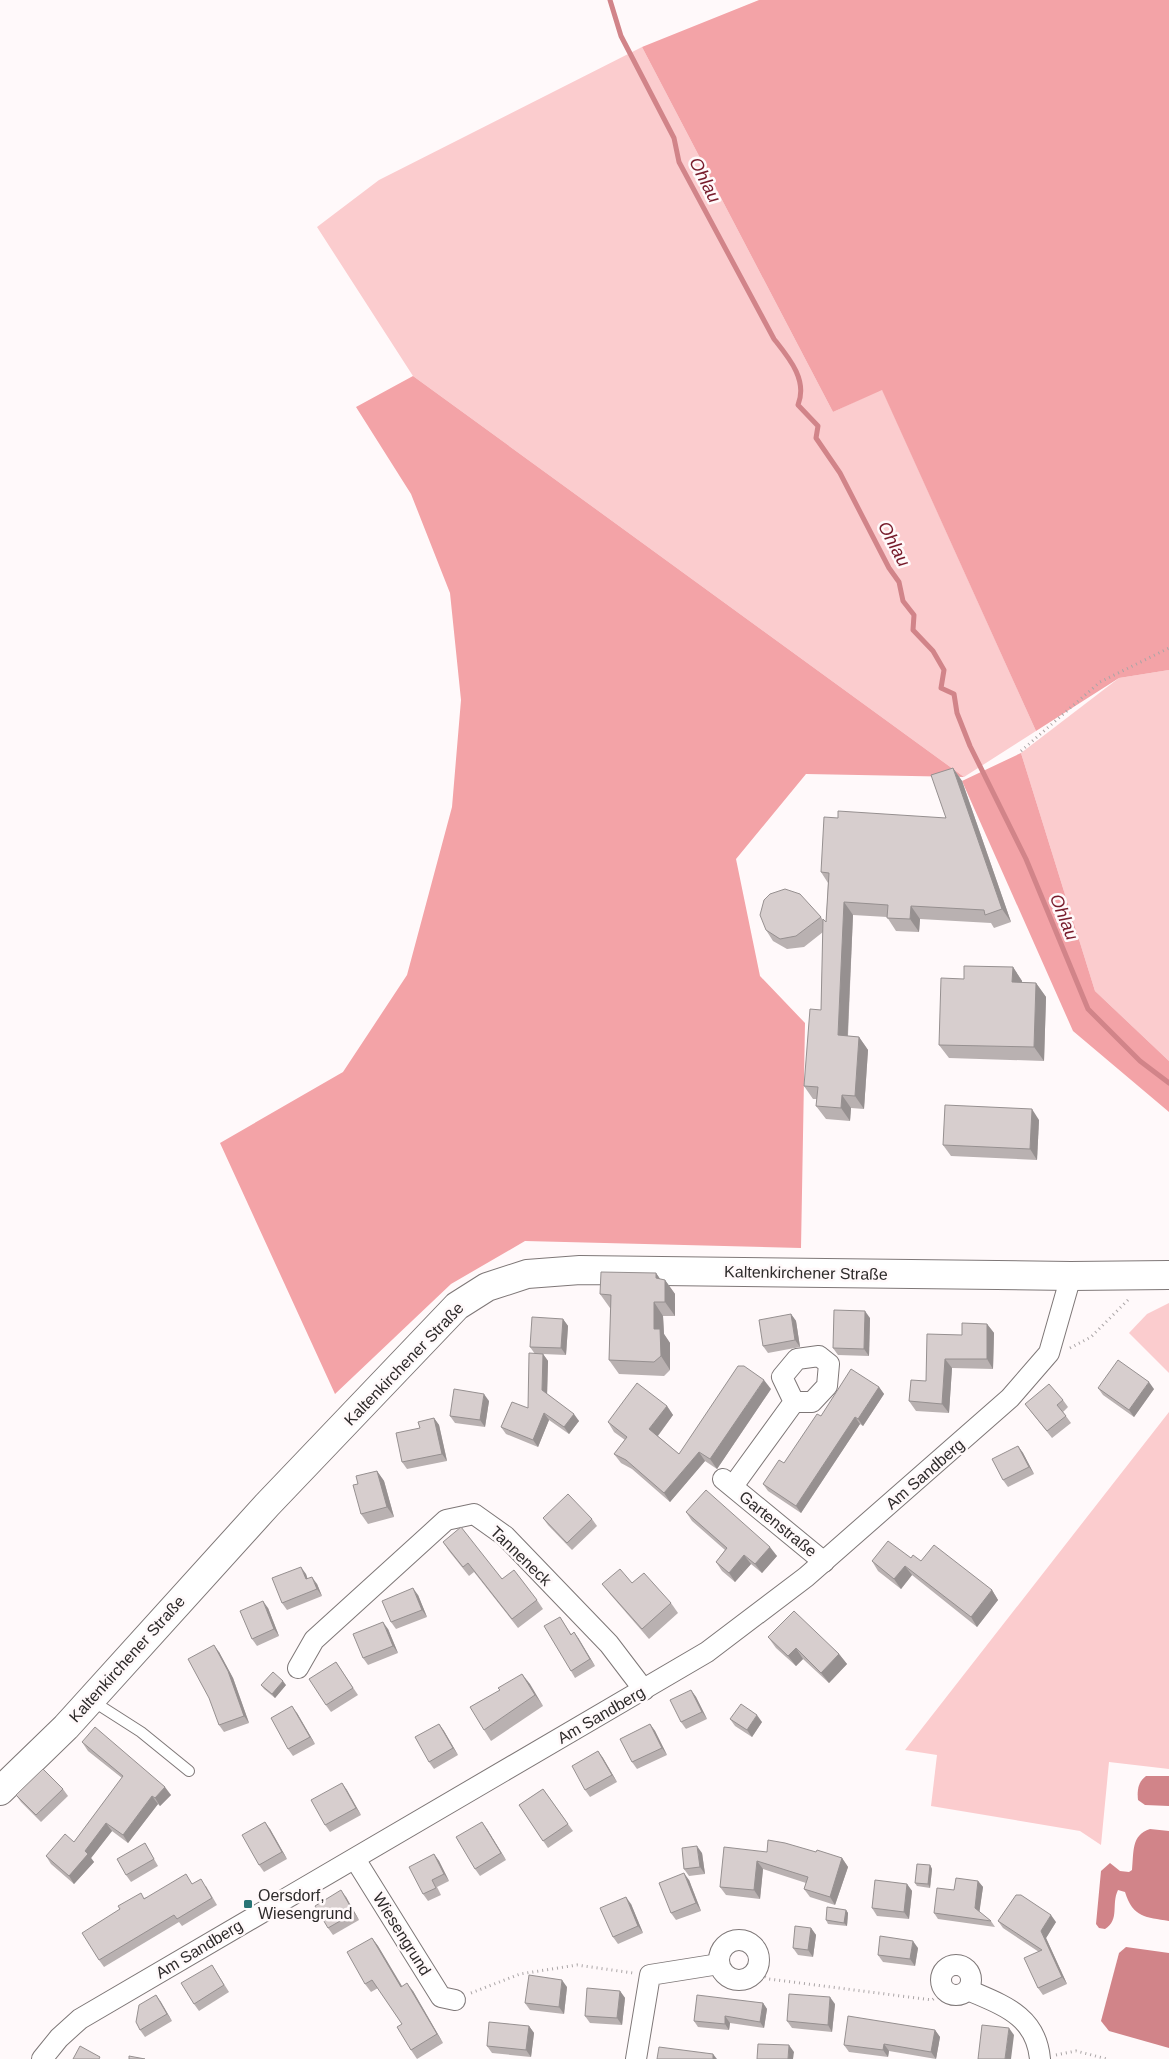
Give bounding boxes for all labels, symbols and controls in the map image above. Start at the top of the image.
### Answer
water label: Ohlau [685,154,725,206]
water label: Ohlau [874,518,914,570]
water label: Ohlau [1046,891,1082,943]
street label: Kaltenkirchener Straße [724,1263,888,1283]
street label: Kaltenkirchener Straße [341,1299,467,1429]
street label: Am Sandberg [883,1435,967,1513]
street label: Gartenstraße [736,1488,820,1560]
street label: Tanneneck [487,1523,555,1590]
street label: Kaltenkirchener Straße [66,1592,188,1725]
street label: Am Sandberg [554,1683,648,1747]
place label: Oersdorf, Wiesengrund [258,1887,352,1922]
street label: Wiesengrund [370,1890,434,1978]
marker: Oersdorf, Wiesengrund [242,1898,254,1910]
street label: Am Sandberg [153,1917,245,1981]

